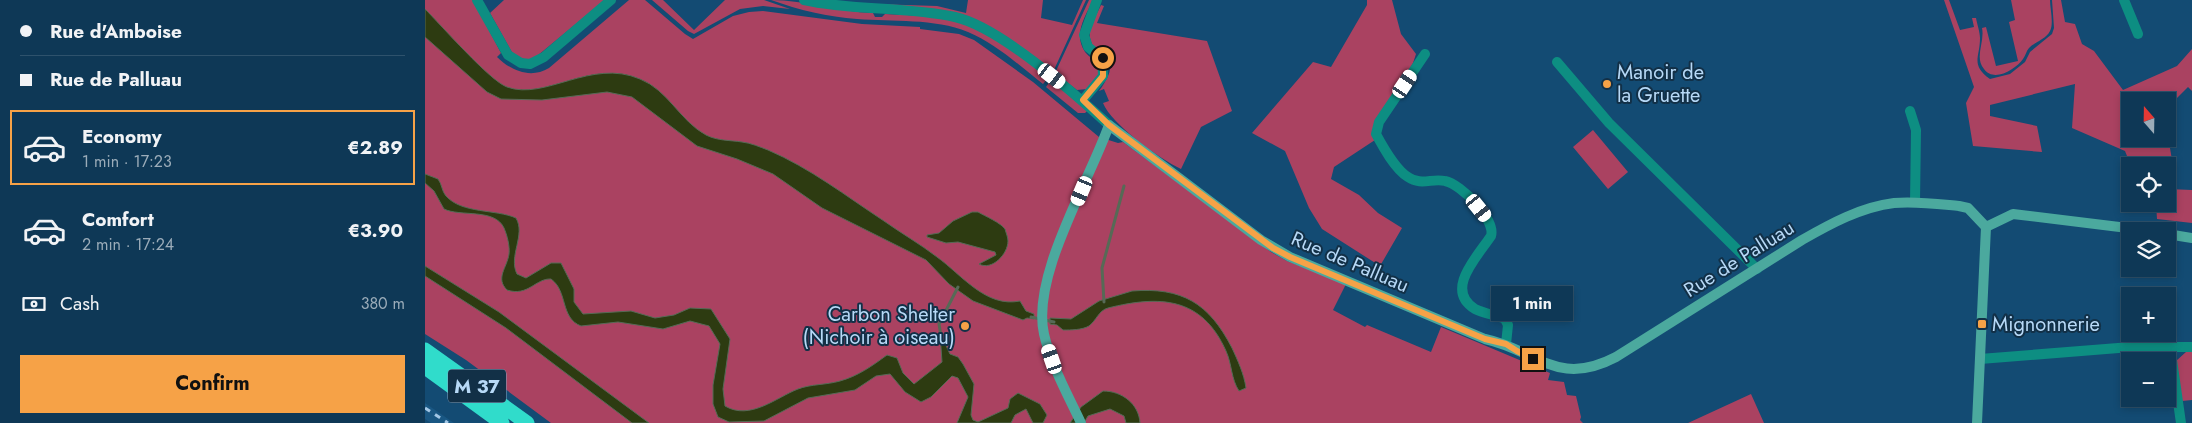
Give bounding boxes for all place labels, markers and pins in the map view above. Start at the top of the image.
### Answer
place label: Manoir de la Gruette [1617,58,1704,110]
marker: Manoir de la Gruette [1601,78,1613,90]
place label: Carbon Shelter (Nichoir à oiseau) [803,300,955,352]
place label: Mignonnerie [1992,310,2100,339]
marker: Mignonnerie [1976,318,1988,330]
marker: Carbon Shelter (Nichoir à oiseau) [959,320,971,332]

